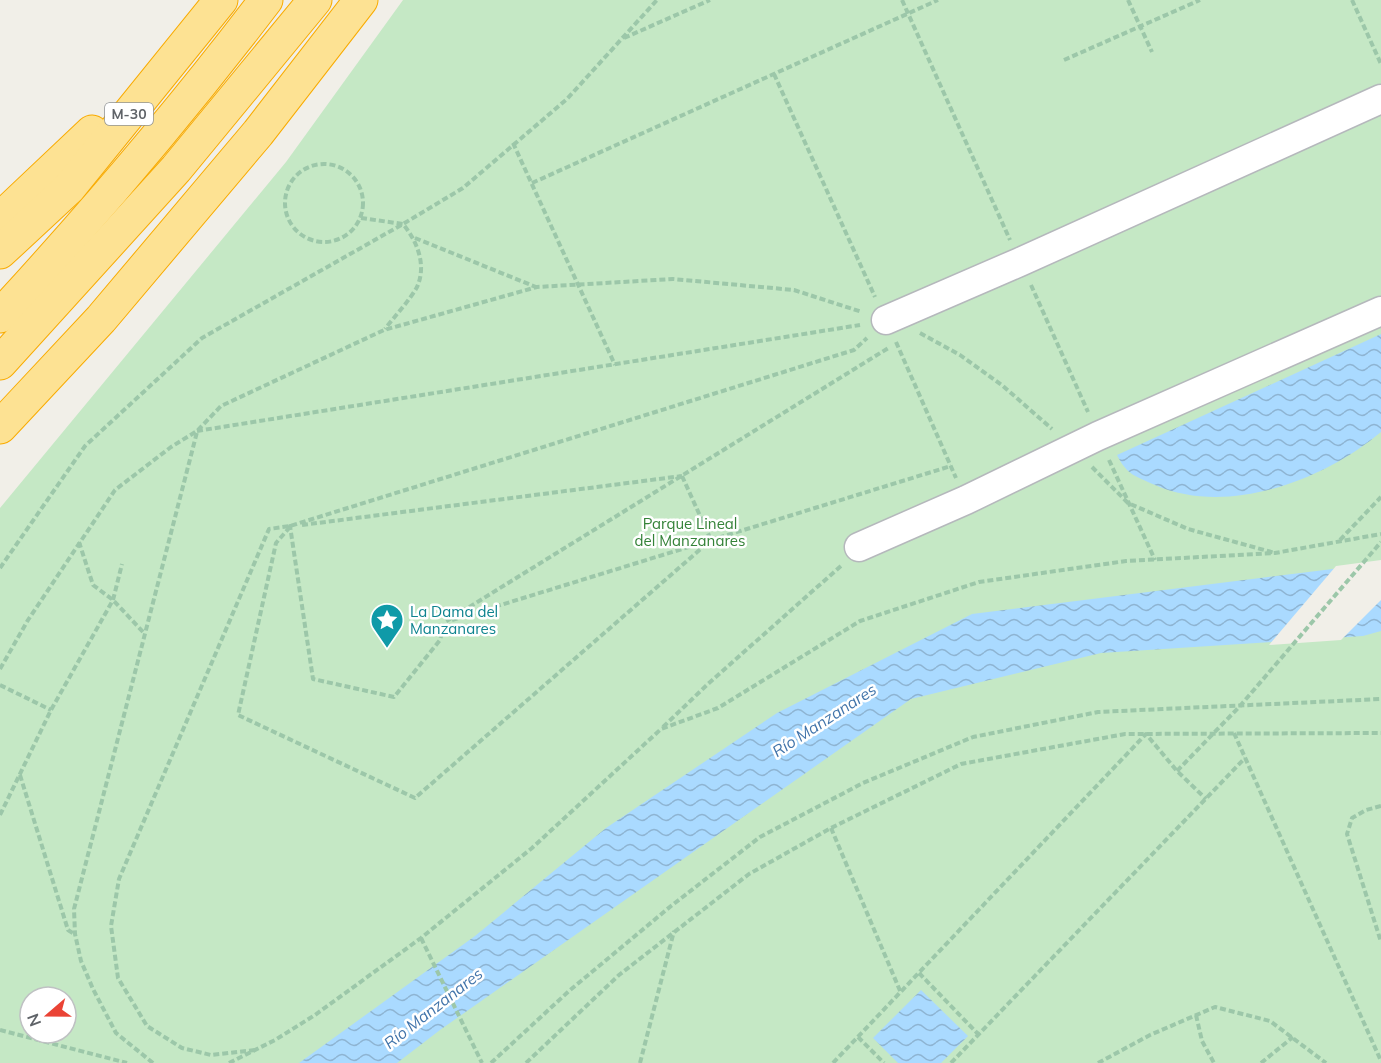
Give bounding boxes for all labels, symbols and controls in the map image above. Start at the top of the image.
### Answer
road number: M-30 [105,103,153,125]
park label: Parque Lineal del Manzanares [635,514,745,550]
place icon: La Dama del Manzanares [369,602,405,649]
place label: La Dama del Manzanares [410,602,498,638]
water label: Río Manzanares [768,679,880,761]
water label: Río Manzanares [380,963,487,1053]
north arrow [18,985,78,1045]
text: N [22,1011,45,1029]

